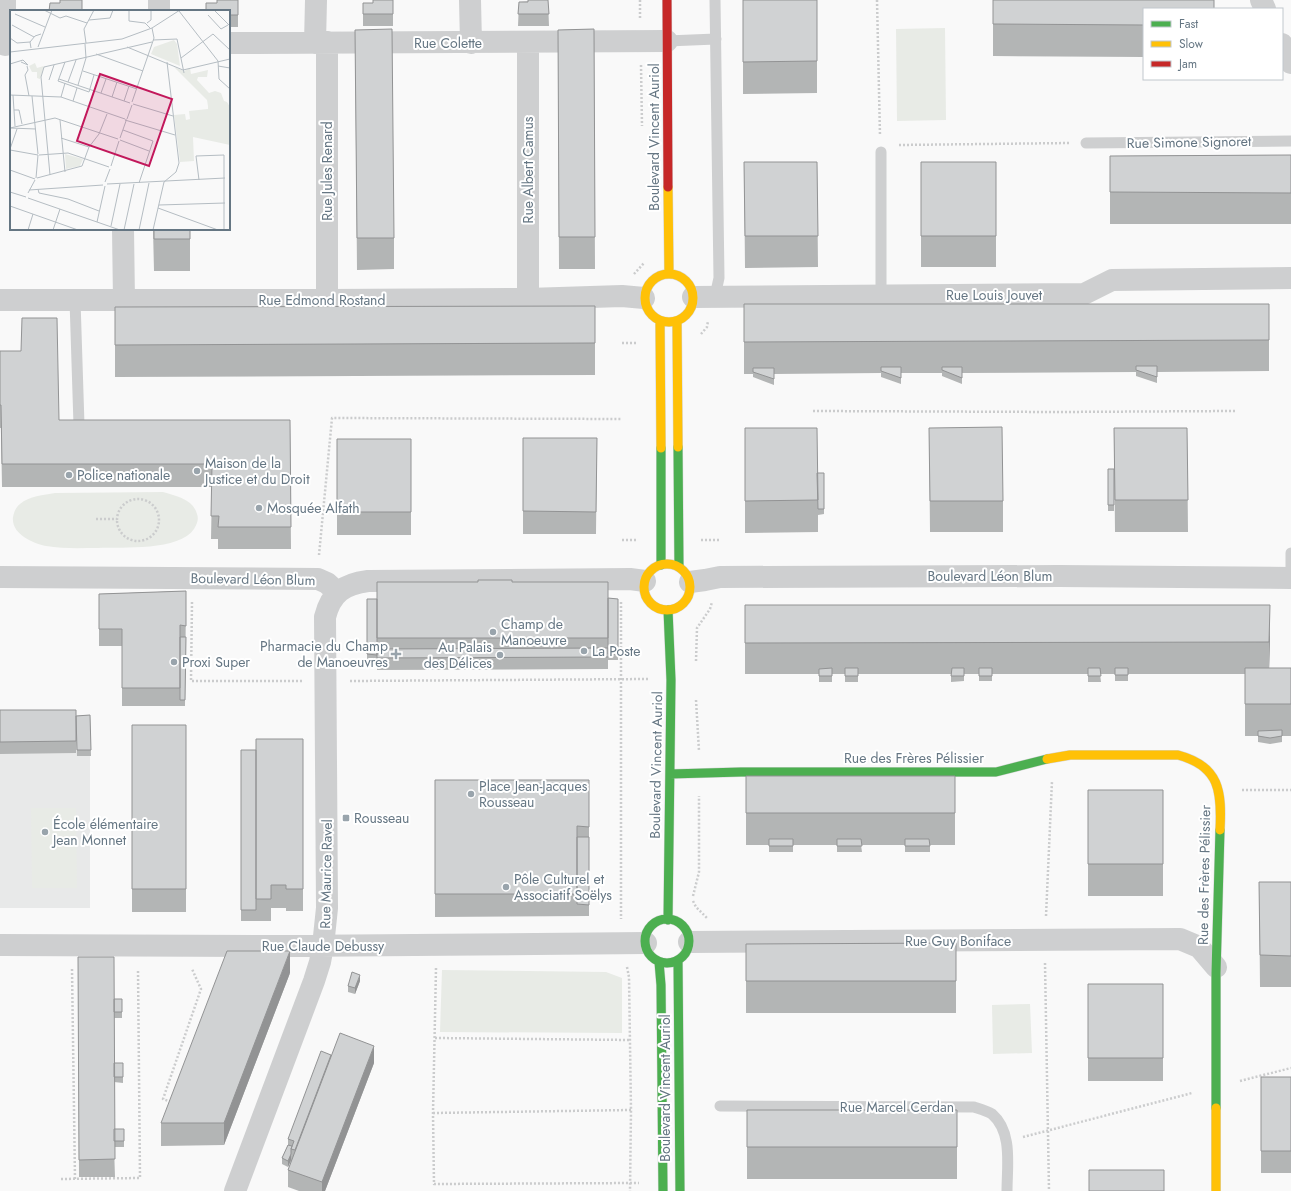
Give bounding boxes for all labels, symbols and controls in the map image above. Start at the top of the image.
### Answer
legend [1143,8,1283,80]
inset map [10,10,230,230]
text: Fast [1179,15,1198,33]
street label: Rue Colette [414,33,482,53]
text: Slow [1179,35,1204,53]
text: Jam [1177,55,1197,73]
street label: Boulevard Vincent Auriol [644,63,664,211]
street label: Rue Albert Camus [518,116,538,223]
street label: Rue Jules Renard [317,121,337,221]
street label: Rue Simone Signoret [1126,131,1252,153]
street label: Rue Louis Jouvet [946,285,1043,305]
street label: Rue Edmond Rostand [259,290,385,310]
place label: Maison de la Justice et du Droit [203,453,310,489]
place label: Police nationale [77,465,170,485]
marker: Maison de la Justice et du Droit [192,466,202,476]
marker: Police nationale [64,470,74,480]
place label: Mosquée Alfath [267,498,359,518]
marker: Mosquée Alfath [254,503,264,513]
street label: Boulevard Léon Blum [928,566,1052,586]
street label: Boulevard Léon Blum [190,568,316,590]
place label: Champ de Manoeuvre [501,614,567,650]
marker: Champ de Manoeuvre [488,627,498,637]
place label: Pharmacie du Champ de Manoeuvres [260,636,388,672]
place label: Au Palais des Délices [424,637,492,673]
place label: La Poste [592,641,640,661]
marker: La Poste [579,646,589,656]
marker: Pharmacie du Champ de Manoeuvres [391,649,401,659]
marker: Au Palais des Délices [495,650,505,660]
place label: Proxi Super [182,652,250,672]
marker: Proxi Super [169,657,179,667]
street label: Boulevard Vincent Auriol [645,691,667,839]
street label: Rue des Frères Pélissier [844,748,984,768]
place label: Place Jean-Jacques Rousseau [479,776,588,812]
marker: Place Jean-Jacques Rousseau [466,789,476,799]
street label: Rue des Frères Pélissier [1193,805,1215,945]
place label: Rousseau [354,808,409,828]
marker: Rousseau [341,813,351,823]
place label: École élémentaire Jean Monnet [51,814,158,850]
street label: Rue Maurice Ravel [315,819,337,929]
marker: École élémentaire Jean Monnet [40,827,50,837]
place label: Pôle Culturel et Associatif Soëlys [514,869,612,905]
marker: Pôle Culturel et Associatif Soëlys [501,882,511,892]
street label: Rue Guy Boniface [905,931,1011,951]
street label: Rue Claude Debussy [262,936,385,956]
street label: Boulevard Vincent Auriol [655,1014,675,1162]
street label: Rue Marcel Cerdan [840,1097,954,1117]

